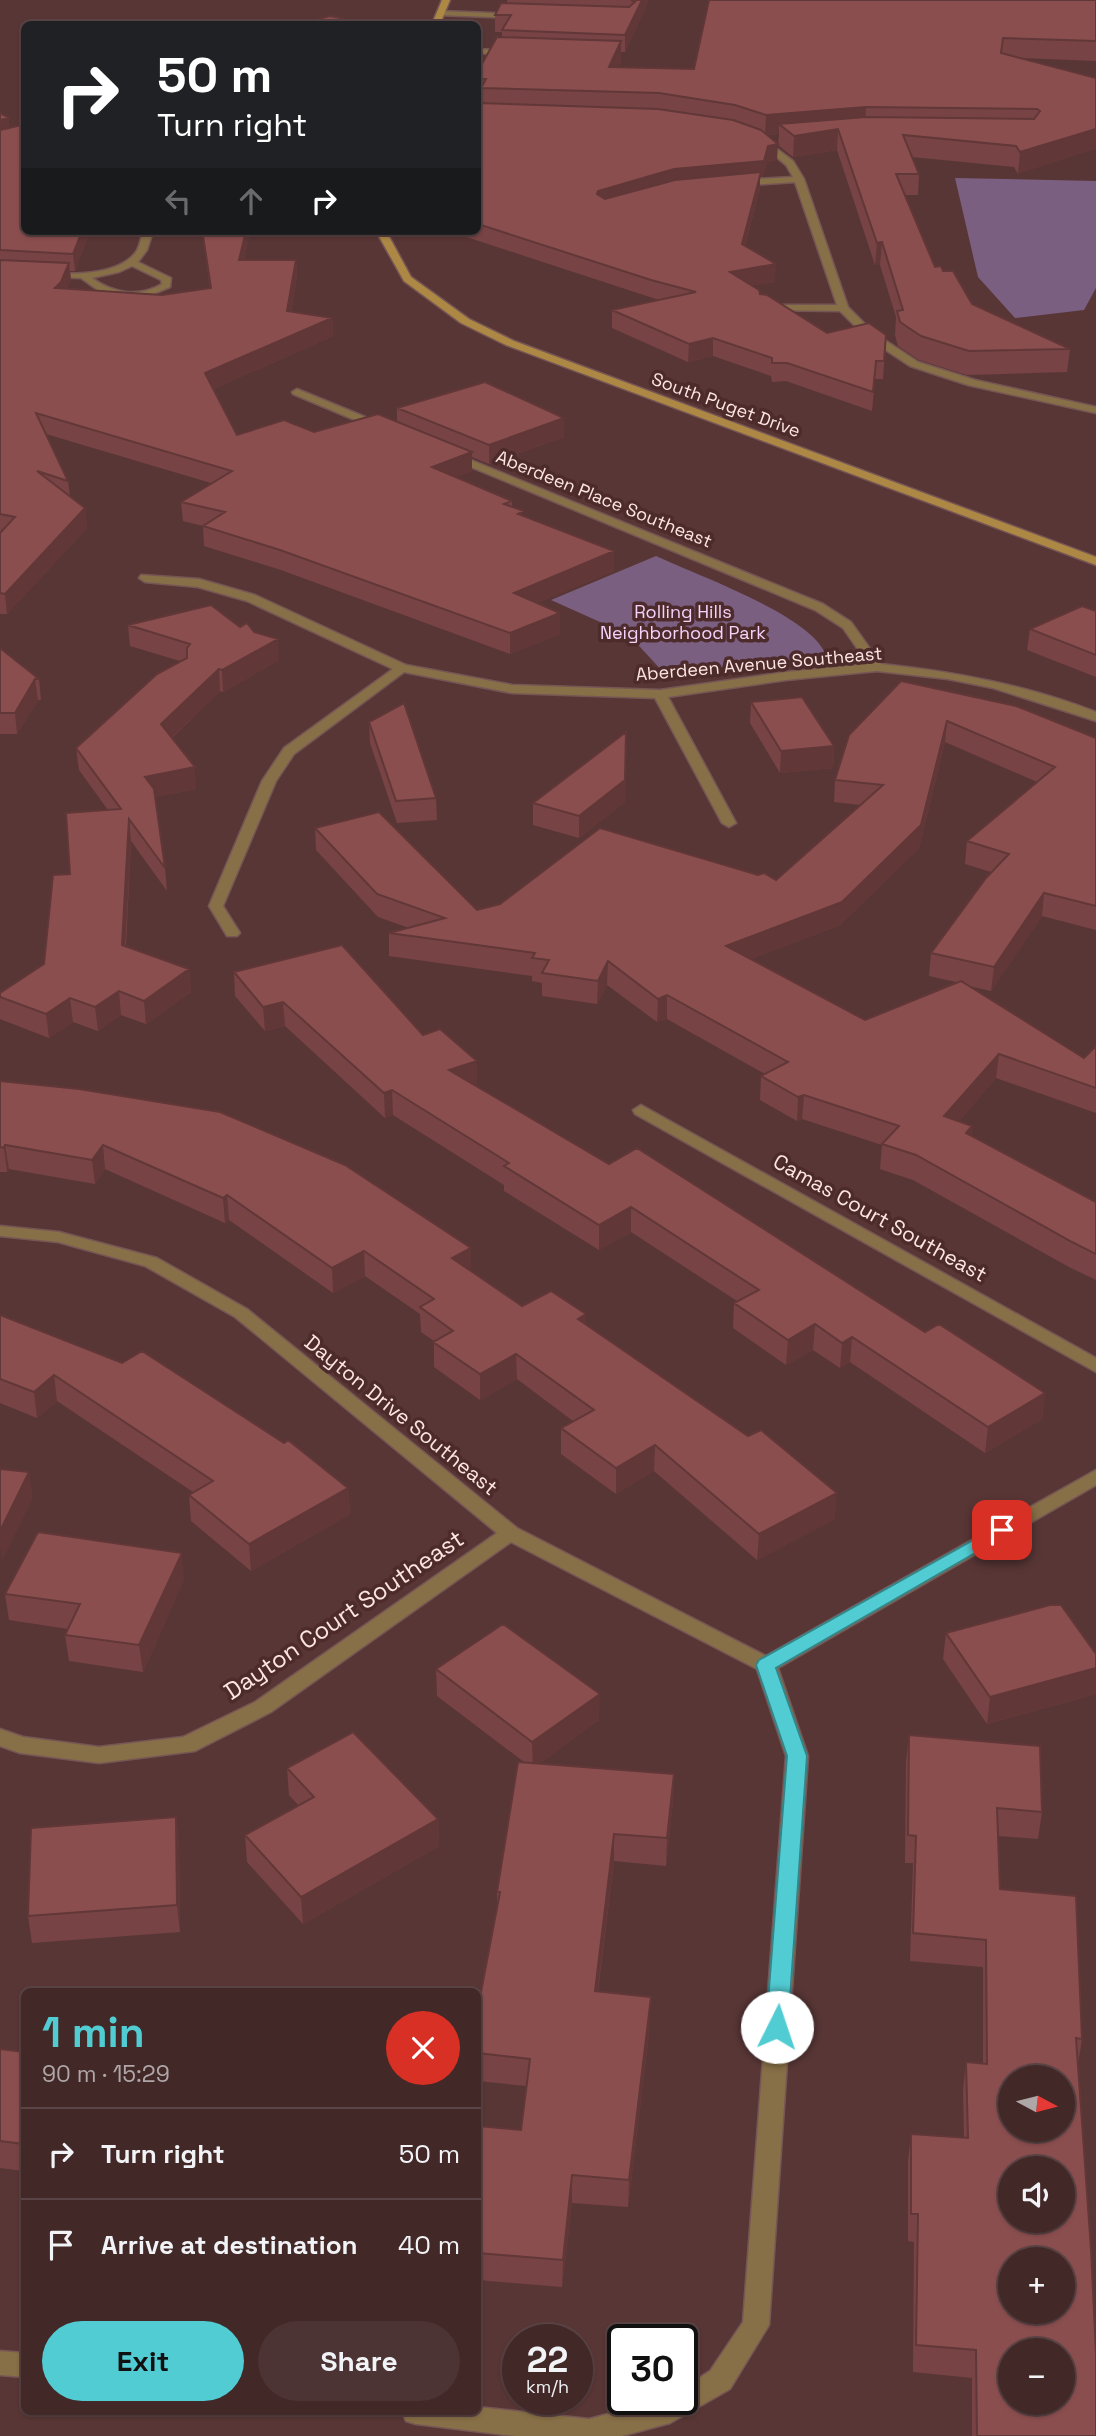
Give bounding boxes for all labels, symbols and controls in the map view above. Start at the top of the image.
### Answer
text: 50 m [157,44,272,106]
icon: right [42,49,133,140]
text: Turn right [157,105,307,145]
icon: left [159,182,197,220]
icon: ahead [232,182,270,220]
icon: right [305,182,343,220]
street label: South Puget Drive [649,367,804,442]
street label: Aberdeen Place Southeast [493,445,716,552]
park label: Rolling Hills Neighborhood Park [600,600,766,644]
street label: Aberdeen Avenue Southeast [635,641,883,686]
street label: Camas Court Southeast [769,1147,992,1288]
street label: Dayton Drive Southeast [299,1328,503,1501]
pin [972,1500,1032,1560]
icon: arrive [983,1511,1021,1549]
street label: Dayton Court Southeast [218,1523,470,1707]
position arrow [740,1990,814,2064]
text: 1 min [42,2006,145,2059]
button: close [386,2011,460,2085]
text: 90 m · 15:29 [42,2059,170,2089]
north arrow [998,2065,1074,2142]
map controls [998,2065,1075,2415]
icon: right [42,2135,80,2173]
text: Turn right [101,2137,225,2171]
text: 50 m [399,2137,460,2171]
button: sound [998,2156,1075,2233]
icon: arrive [42,2226,80,2264]
text: Arrive at destination [101,2228,358,2262]
text: 40 m [398,2228,460,2262]
button: + [998,2247,1075,2324]
button: Exit [42,2321,244,2401]
button: Share [258,2321,460,2401]
speed limit sign: 30 [607,2324,698,2415]
text: 22 [527,2338,568,2382]
button: − [998,2338,1075,2415]
text: km/h [526,2375,569,2398]

